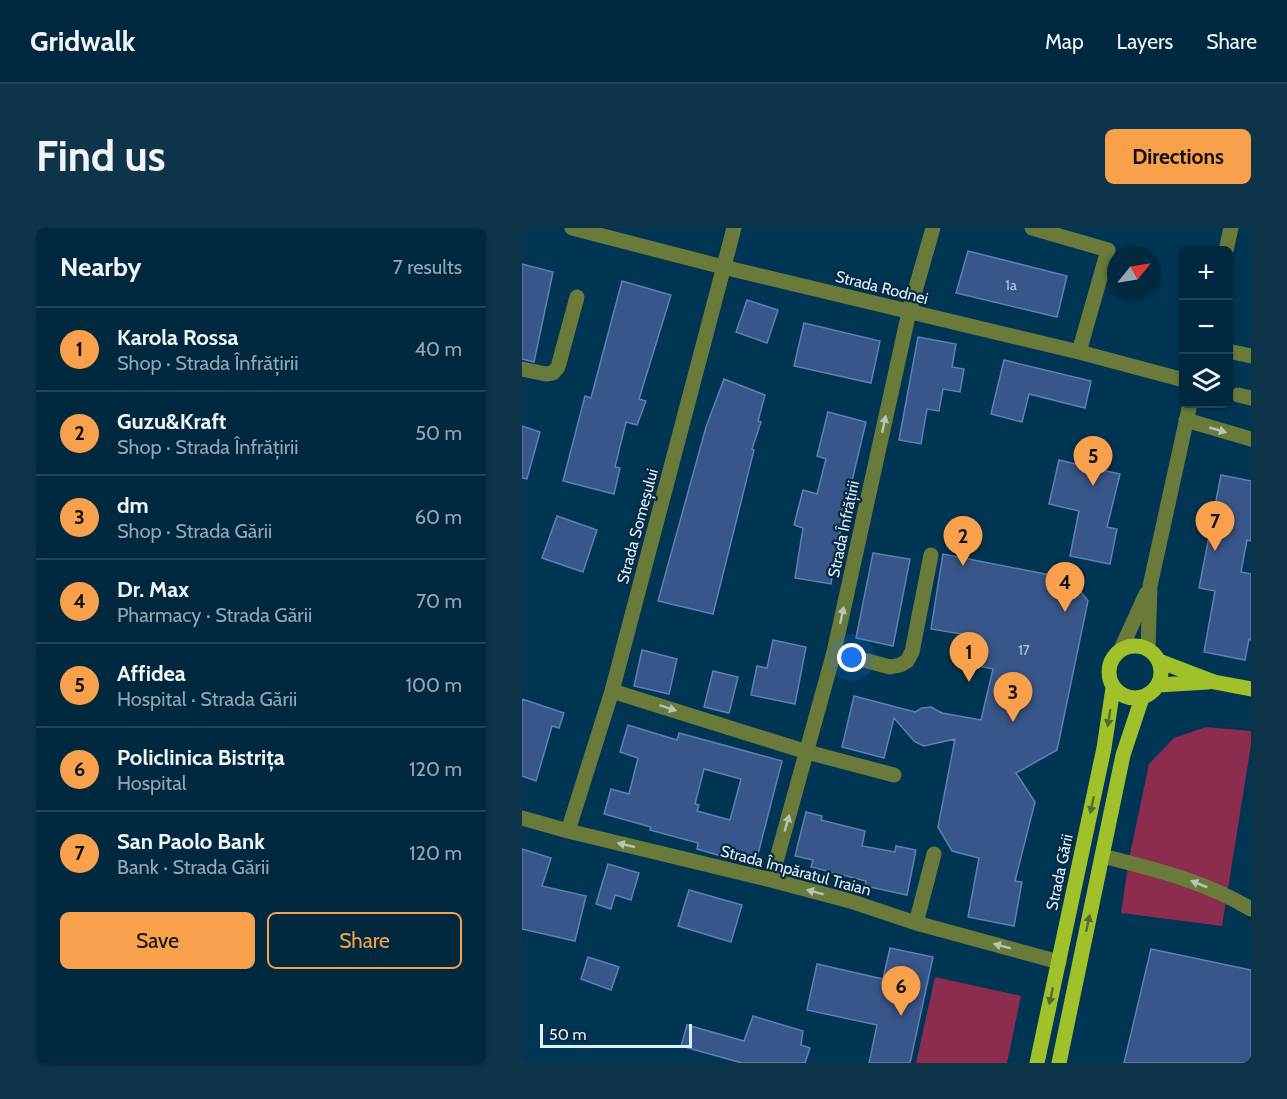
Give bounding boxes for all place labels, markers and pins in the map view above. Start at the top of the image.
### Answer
pin: 5 [1074,436,1112,486]
pin: 7 [1196,502,1234,551]
pin: 2 [944,516,982,566]
pin: 4 [1046,562,1084,612]
pin: 1 [950,632,988,682]
pin: 3 [994,672,1032,722]
pin: 6 [882,966,920,1016]

